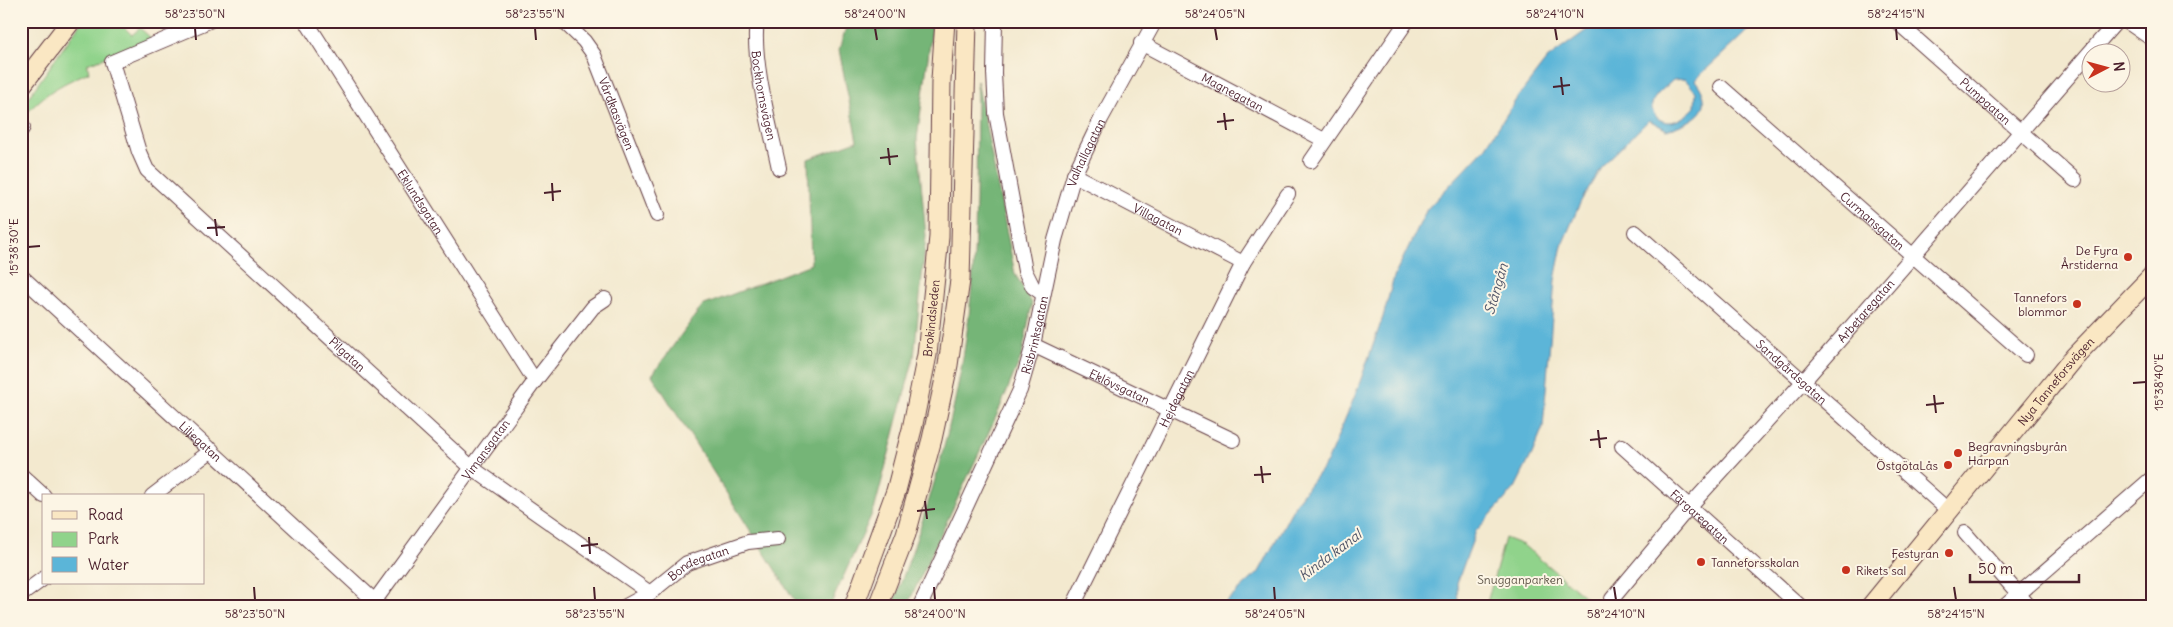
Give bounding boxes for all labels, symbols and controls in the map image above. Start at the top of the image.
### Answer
text: 58°23'50"N [165,6,225,21]
text: 58°23'55"N [505,6,565,21]
text: 58°24'00"N [844,6,906,21]
text: 58°24'05"N [1185,6,1245,21]
text: 58°24'10"N [1526,6,1584,21]
text: 58°24'15"N [1867,6,1925,21]
north arrow [2080,42,2130,92]
street label: Bockhornsvägen [749,50,780,142]
text: N [2109,61,2128,72]
street label: Magnegatan [1199,69,1266,114]
street label: Pumpgatan [1957,74,2014,127]
street label: Vårdkasvägen [596,75,638,152]
street label: Valhallagatan [1063,116,1108,189]
street label: Eklundsgatan [395,166,447,237]
street label: Curmansgatan [1837,188,1908,253]
street label: Villagatan [1131,200,1186,238]
text: 15°38'30"E [6,218,21,276]
place label: De Fyra Årstiderna [2061,243,2118,272]
marker: De Fyra Årstiderna [2122,251,2134,263]
water label: Stångån [1480,261,1512,317]
street label: Arbetaregatan [1834,276,1897,345]
street label: Brokindsleden [919,279,942,357]
place label: Tannefors blommor [2013,290,2067,319]
street label: Risbrinksgatan [1018,294,1051,376]
marker: Tannefors blommor [2071,298,2083,310]
street label: Pilgatan [326,333,369,374]
street label: Nya Tanneforsvägen [2014,334,2097,428]
street label: Sandgårdsgatan [1753,336,1831,407]
text: 15°38'40"E [2151,353,2166,411]
street label: Eklövsgatan [1087,365,1152,407]
street label: Hejdegatan [1155,367,1197,430]
street label: Vimansgatan [458,416,512,483]
street label: Liljegatan [176,418,225,464]
place label: Begravningsbyrån Harpan [1968,439,2067,468]
marker: Begravningsbyrån Harpan [1952,447,1964,459]
place label: ÖstgötaLås [1876,458,1938,473]
marker: ÖstgötaLås [1942,459,1954,471]
street label: Färgaregatan [1668,486,1733,546]
legend [42,494,205,584]
text: Road [88,505,123,524]
water label: Kinda kanal [1295,525,1366,584]
text: Park [88,529,119,548]
street label: Bondegatan [664,542,730,583]
place label: Festyran [1892,546,1939,561]
marker: Festyran [1943,547,1955,559]
scale bar [1970,552,2079,584]
text: Water [88,555,129,574]
place label: Tanneforsskolan [1711,555,1799,570]
marker: Tanneforsskolan [1695,556,1707,568]
text: 50 m [1978,559,2013,578]
place label: Rikets sal [1856,563,1906,578]
marker: Rikets sal [1840,564,1852,576]
park label: Snugganparken [1477,572,1563,587]
text: 58°23'50"N [225,606,285,621]
text: 58°23'55"N [565,606,625,621]
text: 58°24'00"N [904,606,966,621]
text: 58°24'05"N [1245,606,1305,621]
text: 58°24'10"N [1587,606,1645,621]
text: 58°24'15"N [1927,606,1985,621]

